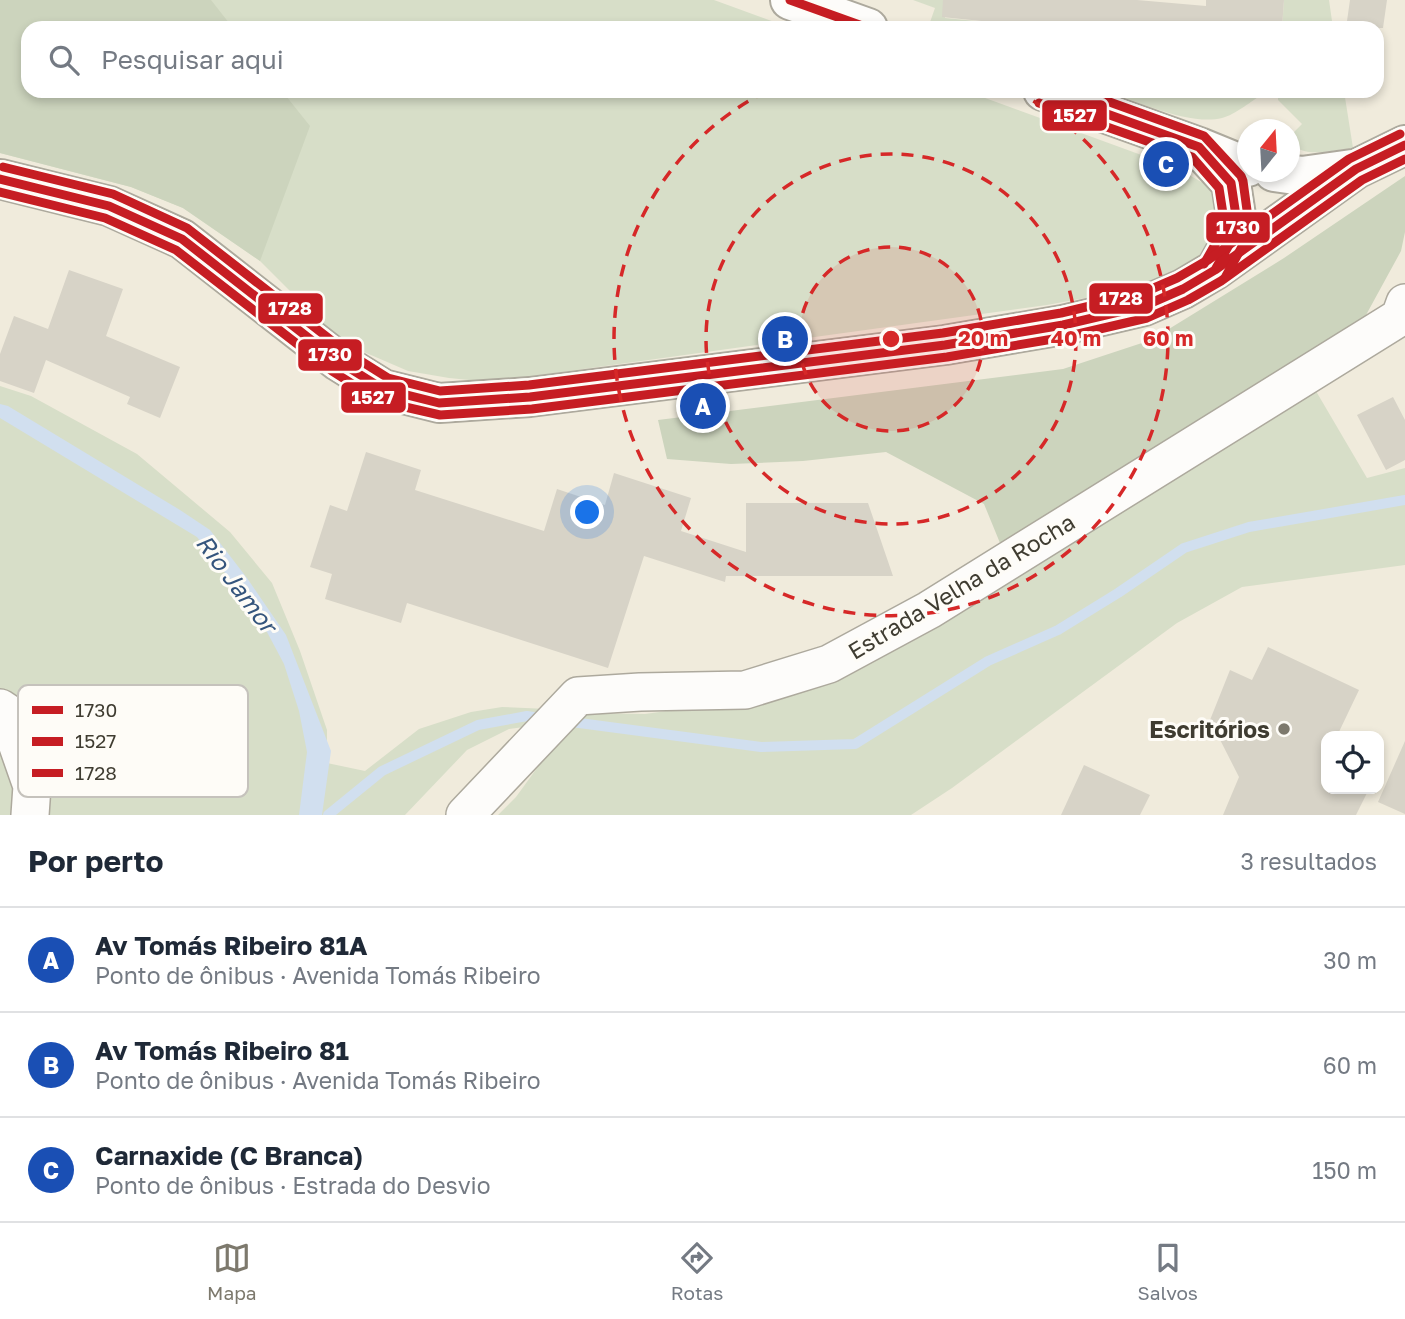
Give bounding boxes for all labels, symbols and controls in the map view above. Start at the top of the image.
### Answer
search box [21,21,1384,98]
icon: search [45,41,83,79]
text: Pesquisar aqui [101,44,284,75]
line badge: 1527 [1041,99,1108,132]
text: 1527 [1053,103,1097,126]
north arrow [1237,119,1300,182]
pin: C [1143,138,1189,190]
line badge: 1730 [1205,211,1271,244]
text: 1730 [1216,215,1260,238]
line badge: 1728 [1088,282,1154,315]
text: 1728 [1099,286,1143,309]
line badge: 1728 [257,292,324,325]
text: 1728 [268,296,312,319]
pin: B [762,313,808,365]
text: 20 m [958,325,1008,351]
text: 40 m [1051,325,1101,351]
text: 60 m [1143,325,1193,351]
centre of rings [879,327,903,351]
line badge: 1730 [297,338,363,372]
text: 1730 [308,342,352,365]
pin: A [680,380,726,432]
line badge: 1527 [340,381,407,414]
text: 1527 [351,385,395,408]
your location [570,495,604,529]
street label: Estrada Velha da Rocha [843,507,1079,665]
water label: Rio Jamor [191,528,285,641]
legend [18,685,248,797]
text: 1730 [75,698,117,721]
place label: Escritórios [1149,715,1270,743]
marker: Escritórios [1276,721,1292,737]
text: 1527 [75,729,116,752]
map controls [1321,731,1384,794]
button: locate [1321,731,1384,794]
text: 1728 [75,761,117,784]
text: Por perto [28,843,163,879]
text: 3 resultados [1240,847,1377,875]
text: Av Tomás Ribeiro 81A [95,930,367,961]
text: A [43,946,59,974]
text: 30 m [1323,946,1377,974]
text: Ponto de ônibus · Avenida Tomás Ribeiro [95,961,541,989]
text: Av Tomás Ribeiro 81 [95,1035,349,1066]
text: B [43,1051,59,1079]
text: 60 m [1323,1051,1377,1079]
text: Ponto de ônibus · Avenida Tomás Ribeiro [95,1066,541,1094]
text: Carnaxide (C Branca) [95,1140,363,1171]
text: C [43,1156,59,1184]
text: 150 m [1312,1156,1377,1184]
text: Ponto de ônibus · Estrada do Desvio [95,1171,491,1199]
tab: Mapa [207,1239,257,1304]
tab: Rotas [671,1239,723,1304]
tab: Salvos [1138,1239,1198,1304]

